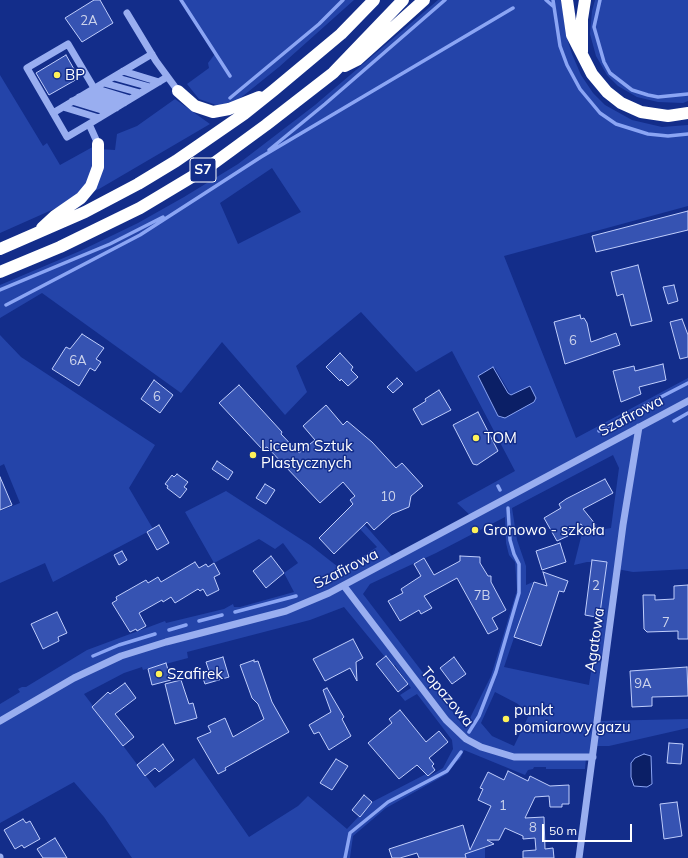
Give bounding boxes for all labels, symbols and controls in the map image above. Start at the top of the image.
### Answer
house number: 2A [80,13,98,29]
place label: BP [65,66,85,84]
marker: BP [52,70,62,80]
road number: S7 [190,158,216,182]
house number: 6 [569,333,577,349]
house number: 6A [69,353,87,369]
house number: 6 [153,389,161,405]
street label: Szafirowa [596,392,666,440]
place label: TOM [484,429,517,447]
marker: TOM [471,433,481,443]
place label: Liceum Sztuk Plastycznych [261,437,353,472]
marker: Liceum Sztuk Plastycznych [248,450,258,460]
house number: 10 [380,489,396,505]
place label: Gronowo - szkoła [483,521,605,539]
marker: Gronowo - szkoła [470,525,480,535]
street label: Szafirowa [311,545,381,593]
house number: 2 [592,578,600,594]
house number: 7B [474,588,490,604]
street label: Agatowa [582,607,608,673]
house number: 7 [662,615,670,631]
street label: Topazowa [417,663,477,731]
place label: Szafirek [167,665,223,683]
marker: Szafirek [154,669,164,679]
house number: 9A [634,676,652,692]
place label: punkt pomiarowy gazu [514,701,631,736]
marker: punkt pomiarowy gazu [501,714,511,724]
house number: 1 [499,798,507,814]
scale bar [544,816,634,842]
house number: 8 [529,820,537,836]
text: 50 m [549,823,577,838]

